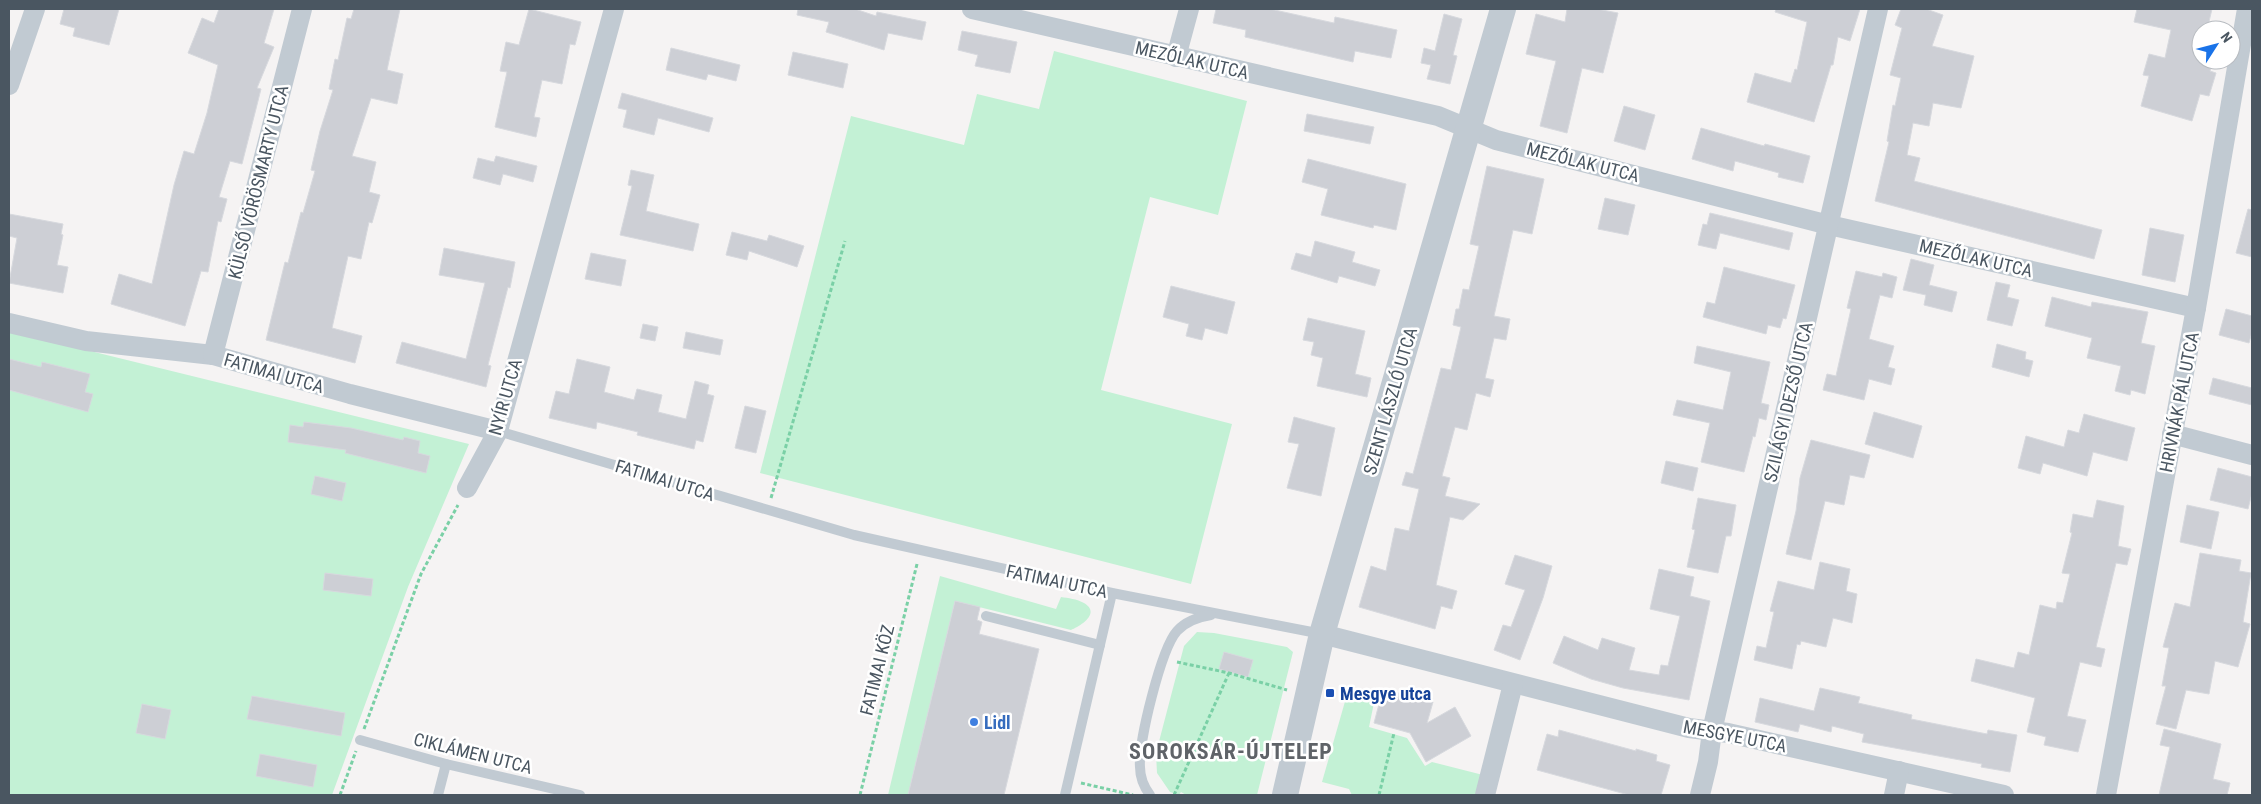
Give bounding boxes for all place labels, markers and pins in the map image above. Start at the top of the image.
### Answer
place label: Mesgye utca [1340,683,1431,704]
marker: Mesgye utca [1324,687,1336,699]
place label: Lidl [984,712,1011,733]
marker: Lidl [968,716,980,728]

